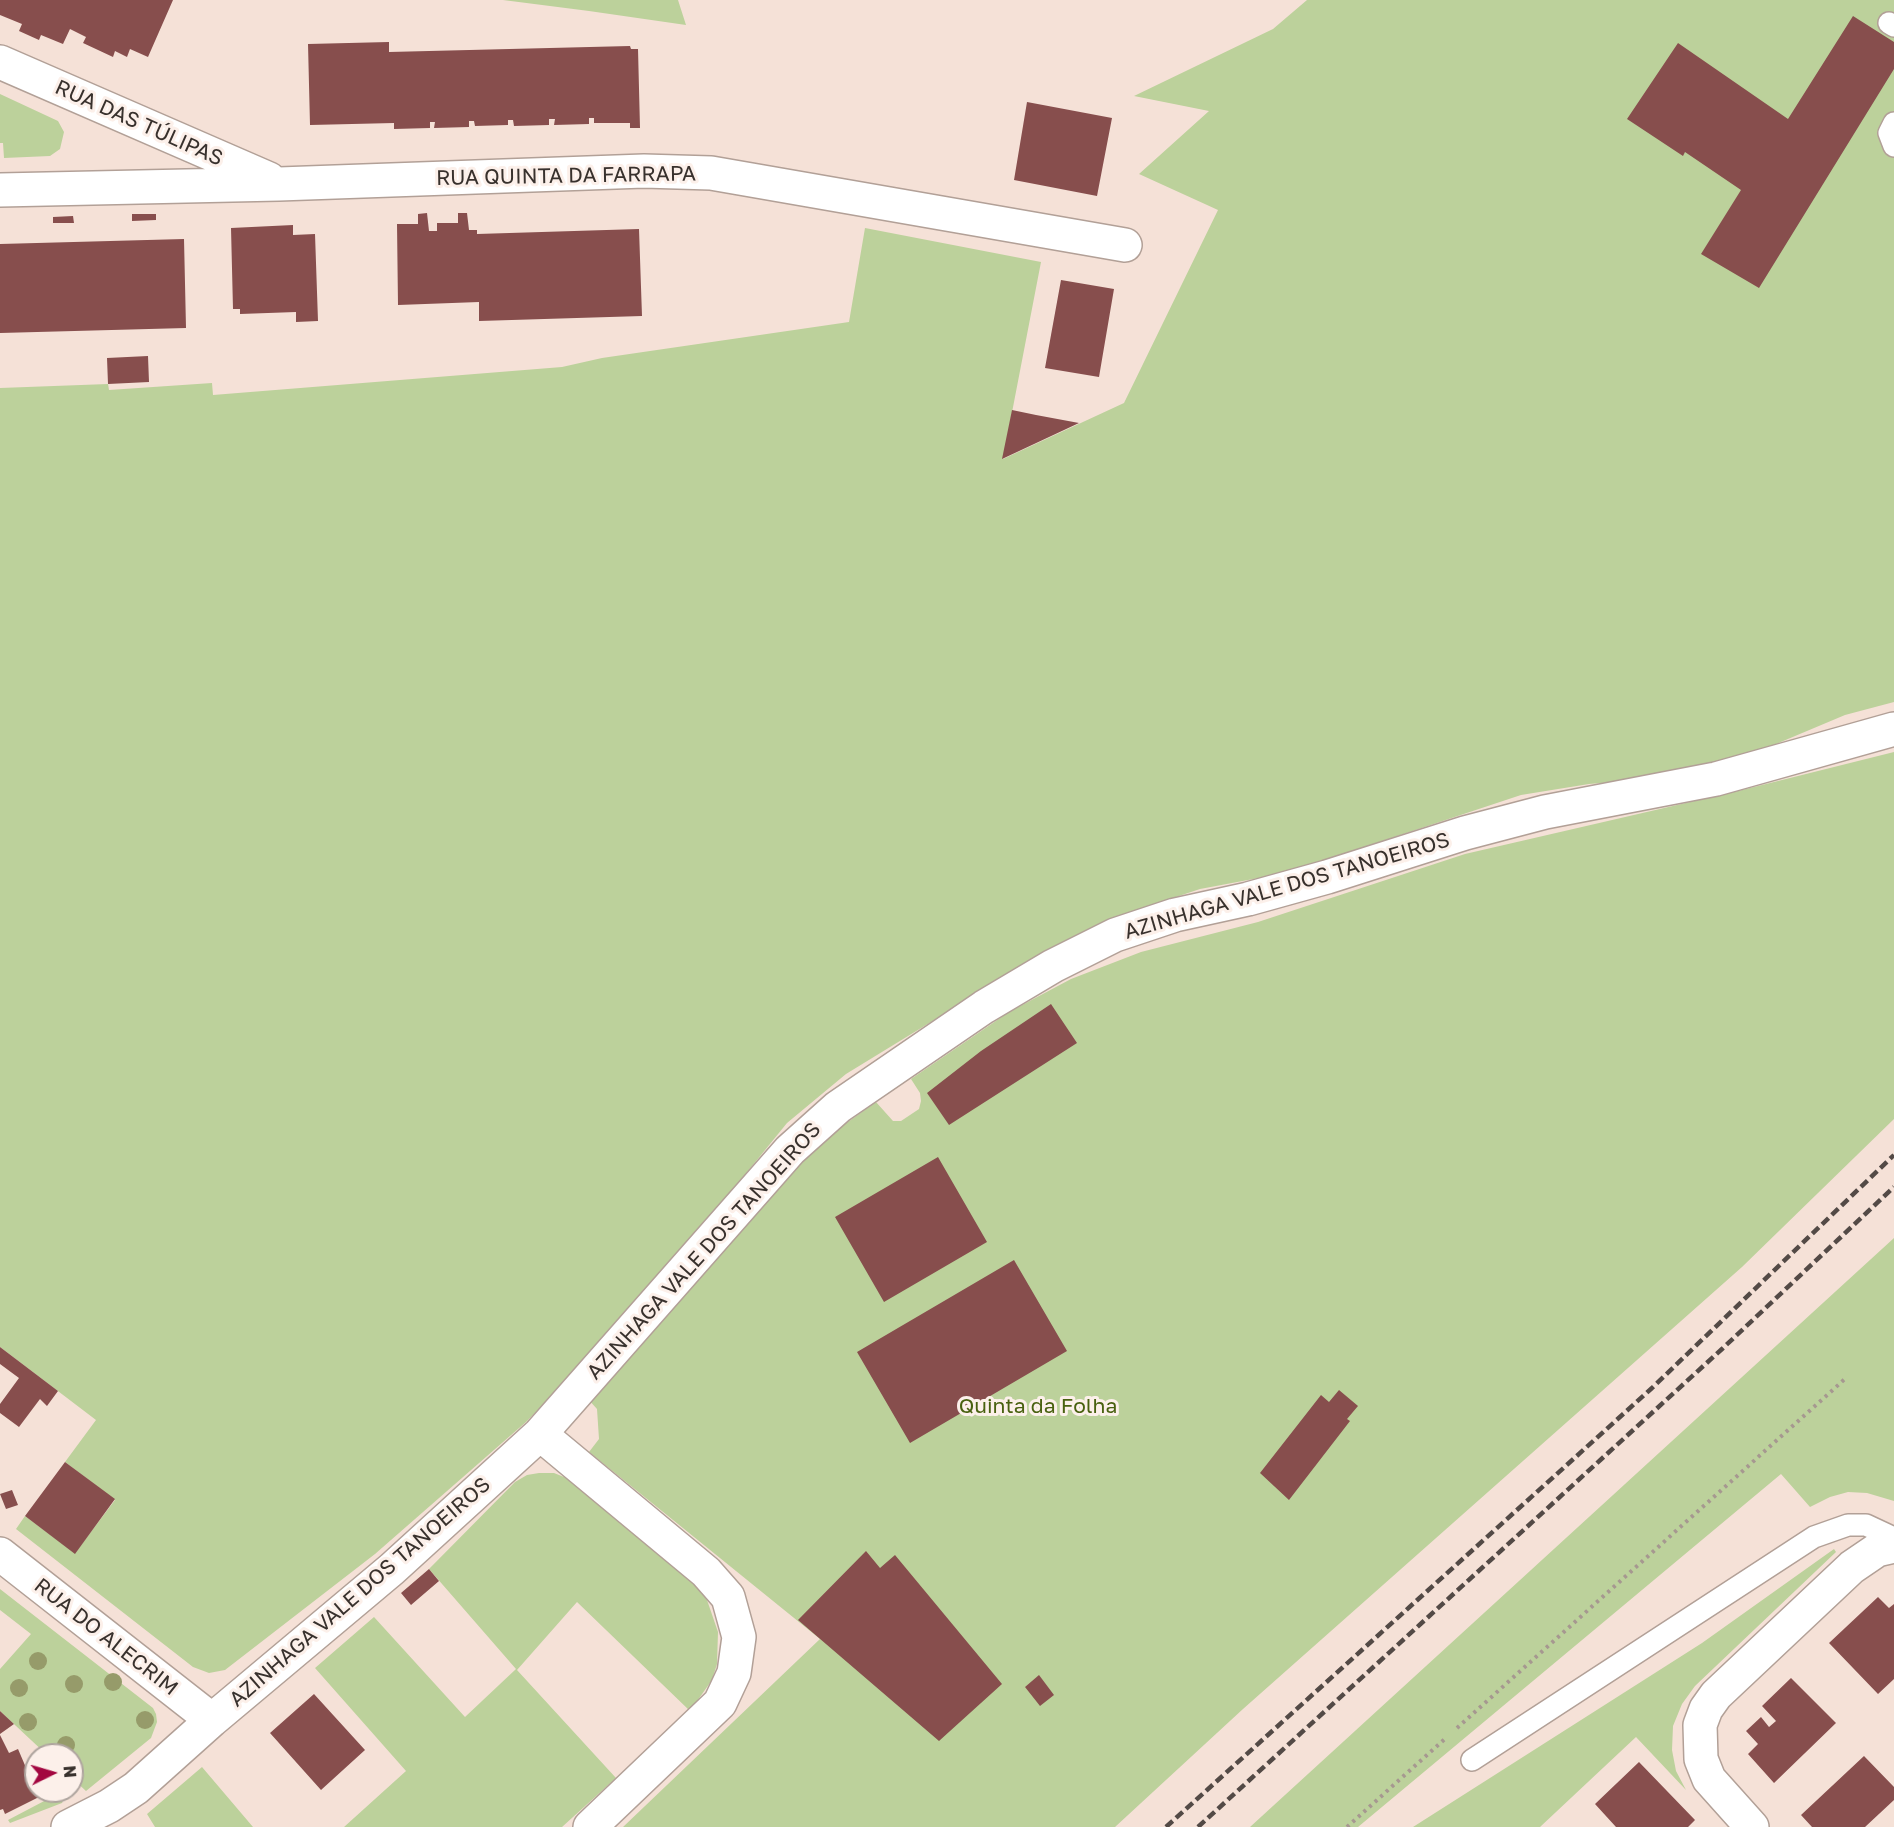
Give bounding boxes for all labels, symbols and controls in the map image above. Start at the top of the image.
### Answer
street label: RUA DAS TÚLIPAS [51,75,227,171]
street label: RUA QUINTA DA FARRAPA [436,161,696,191]
street label: AZINHAGA VALE DOS TANOEIROS [1121,827,1453,945]
street label: AZINHAGA VALE DOS TANOEIROS [582,1117,826,1385]
park label: Quinta da Folha [959,1393,1117,1419]
street label: AZINHAGA VALE DOS TANOEIROS [224,1472,496,1712]
street label: RUA DO ALECRIM [29,1573,183,1701]
north arrow [24,1743,84,1803]
text: N [59,1765,80,1779]

